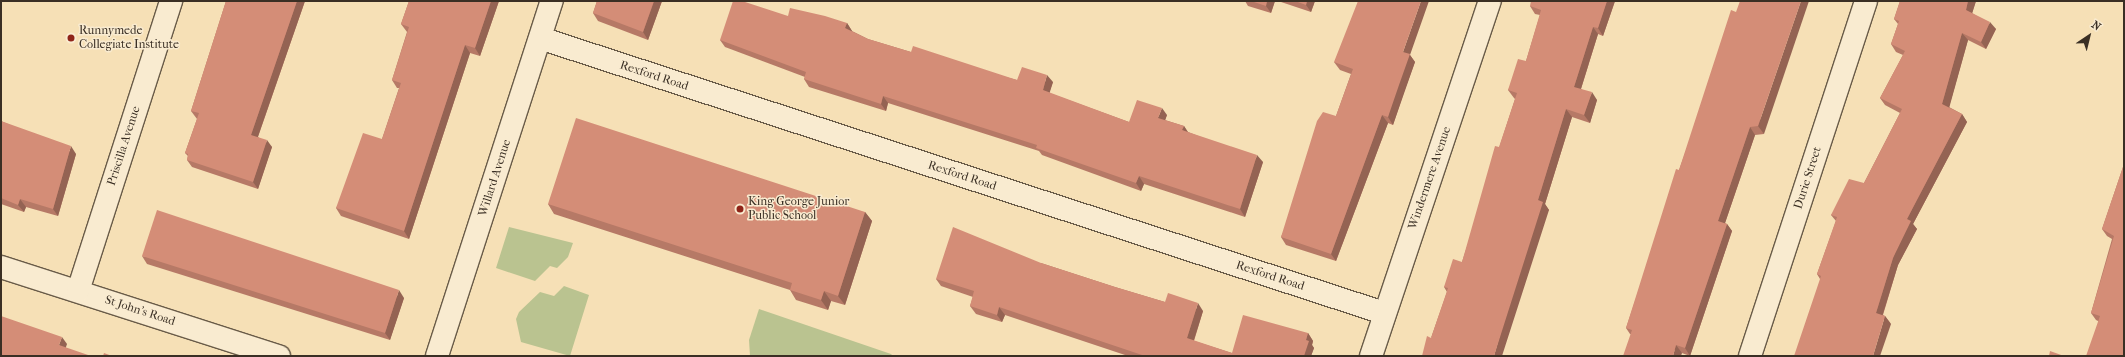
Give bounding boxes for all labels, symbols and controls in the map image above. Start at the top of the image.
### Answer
north arrow [2069,16,2109,56]
text: N [2089,18,2103,33]
place label: Runnymede Collegiate Institute [79,24,179,52]
marker: Runnymede Collegiate Institute [66,33,76,43]
street label: Rexford Road [618,58,690,94]
street label: Priscilla Avenue [104,104,144,188]
street label: Windermere Avenue [1406,125,1454,231]
street label: Willard Avenue [476,138,514,218]
street label: Durie Street [1791,145,1825,211]
street label: Rexford Road [926,158,998,194]
place label: King George Junior Public School [748,195,849,223]
marker: King George Junior Public School [735,204,745,214]
street label: Rexford Road [1234,258,1306,294]
street label: St John's Road [103,293,177,329]

